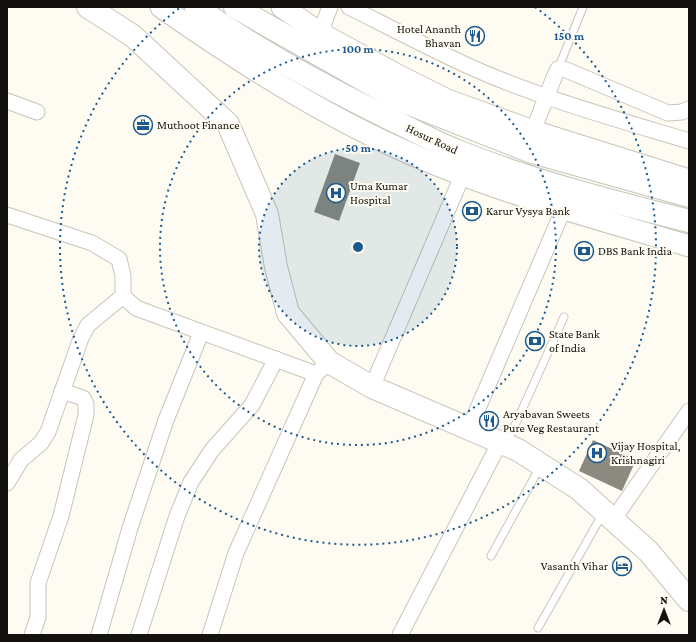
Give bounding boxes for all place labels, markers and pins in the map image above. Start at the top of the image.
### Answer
place label: Hotel Ananth Bhavan [397,22,462,50]
restaurant icon: Hotel Ananth Bhavan [464,25,486,47]
office icon: Muthoot Finance [132,114,154,136]
place label: Muthoot Finance [157,118,240,132]
place label: Uma Kumar Hospital [350,179,408,207]
hospital icon: Uma Kumar Hospital [325,182,347,204]
bank icon: Karur Vysya Bank [461,200,483,222]
place label: Karur Vysya Bank [486,204,570,218]
centre of rings [351,240,365,254]
bank icon: DBS Bank India [573,240,595,262]
place label: DBS Bank India [598,244,672,258]
place label: State Bank of India [549,327,600,355]
bank icon: State Bank of India [524,330,546,352]
place label: Aryabavan Sweets Pure Veg Restaurant [503,407,600,435]
restaurant icon: Aryabavan Sweets Pure Veg Restaurant [478,410,500,432]
place label: Vijay Hospital, Krishnagiri [611,439,681,467]
hospital icon: Vijay Hospital, Krishnagiri [586,442,608,464]
hotel icon: Vasanth Vihar [611,555,633,577]
place label: Vasanth Vihar [541,559,609,573]

